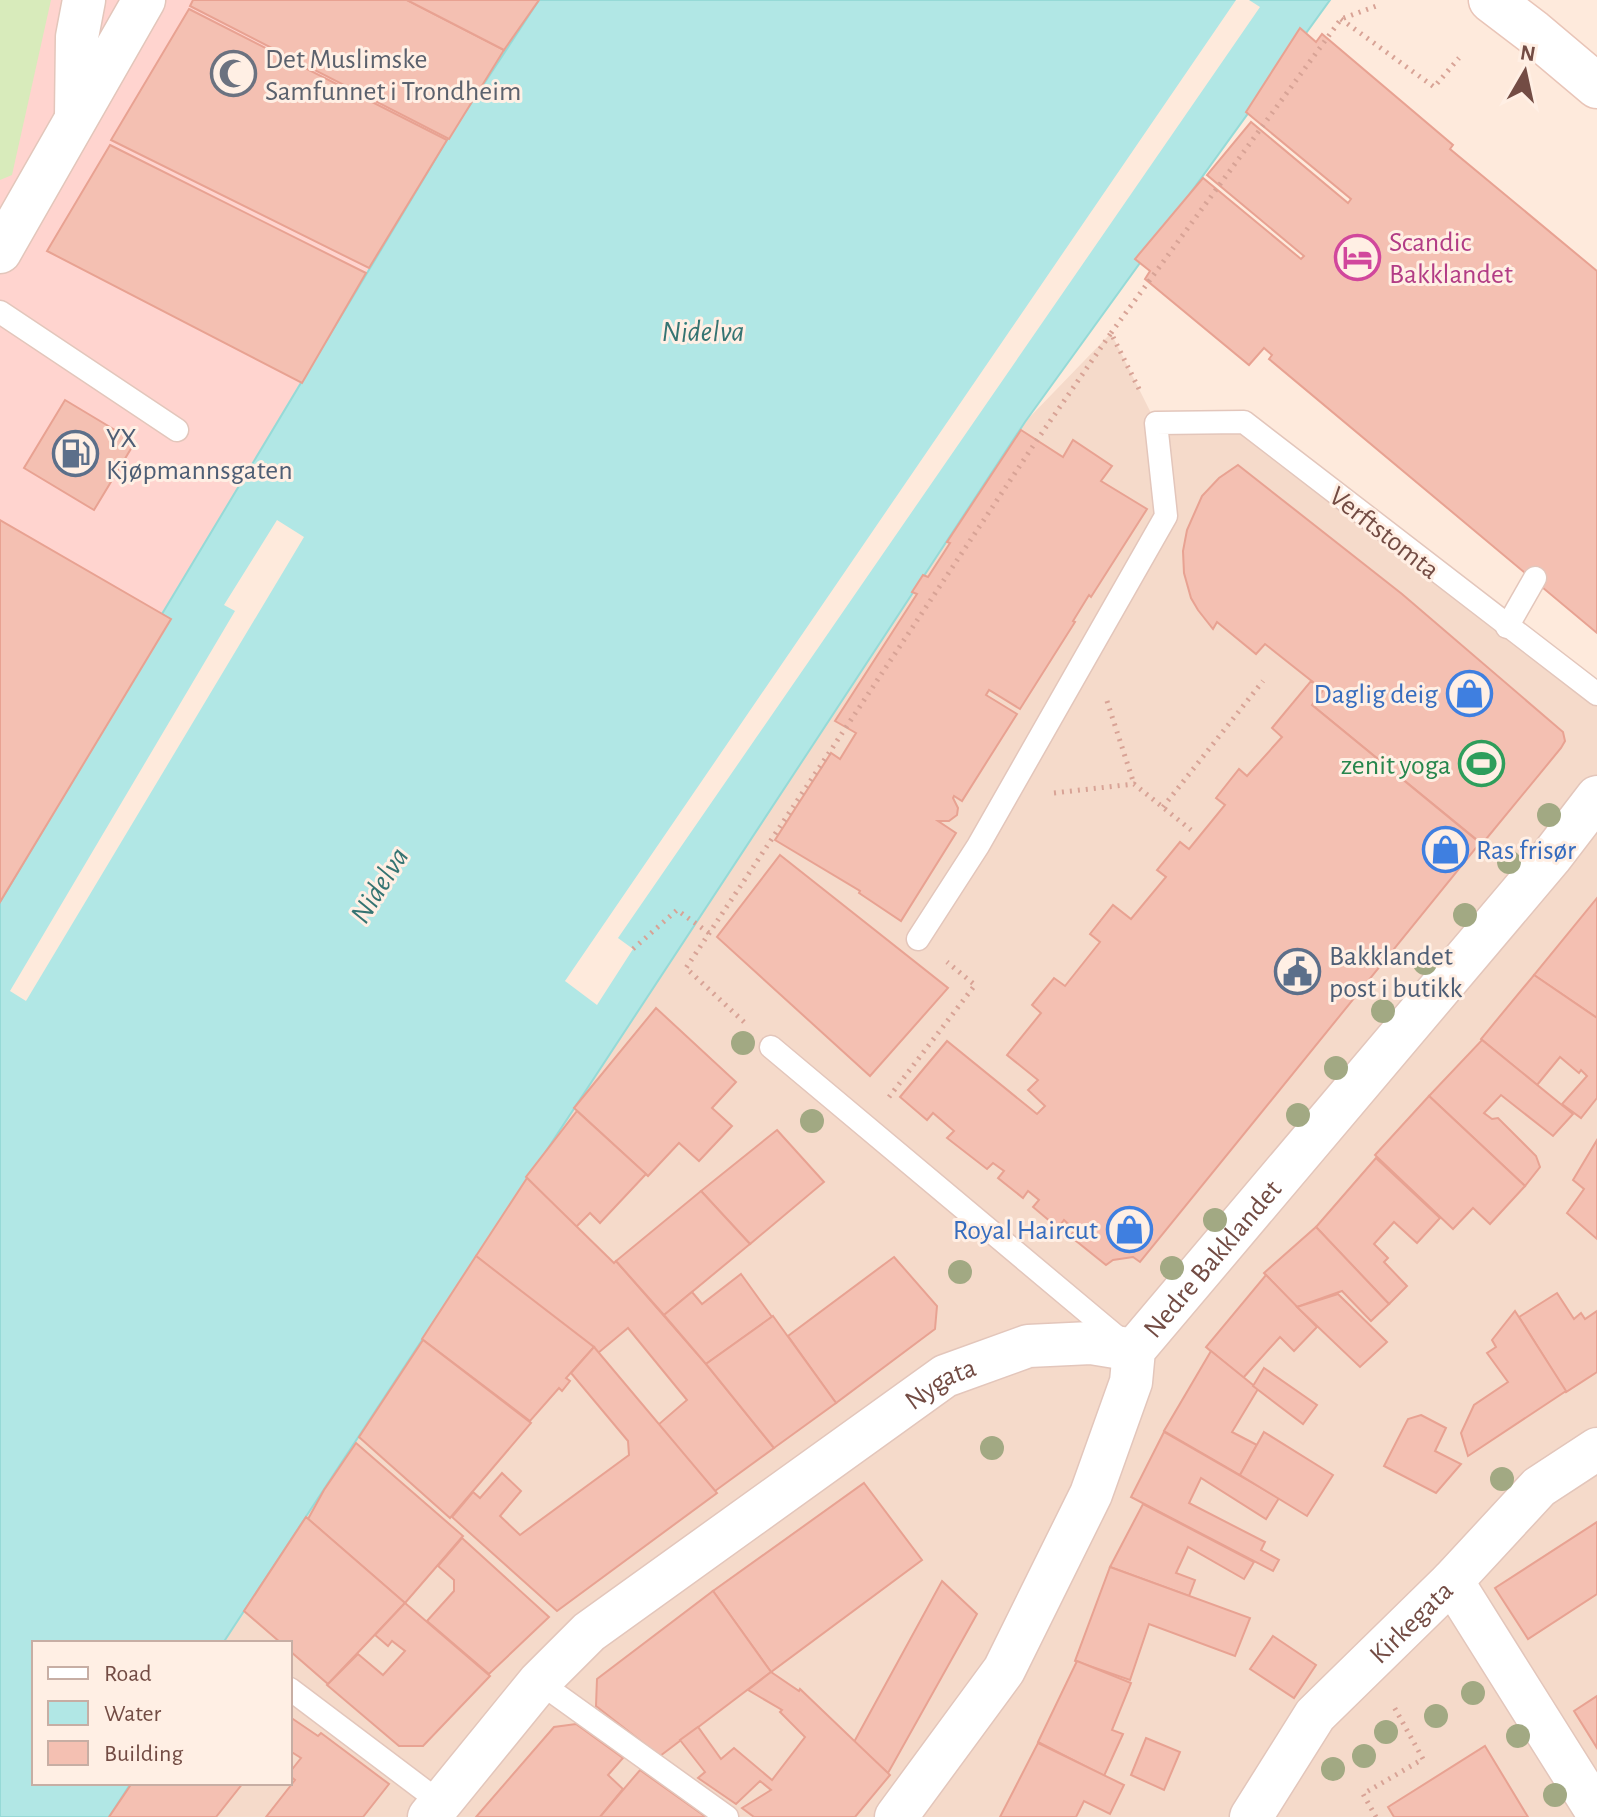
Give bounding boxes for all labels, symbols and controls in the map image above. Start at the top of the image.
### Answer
north arrow [1485,32,1565,112]
text: N [1519,41,1537,65]
place label: Det Muslimske Samfunnet i Trondheim [265,46,521,106]
mosque icon: Det Muslimske Samfunnet i Trondheim [210,50,258,98]
place label: Scandic Bakklandet [1389,229,1513,289]
hotel icon: Scandic Bakklandet [1334,233,1382,281]
water label: Nidelva [661,317,745,347]
place label: YX Kjøpmannsgaten [106,425,293,485]
fuel station icon: YX Kjøpmannsgaten [51,429,99,477]
street label: Verftstomta [1324,482,1444,585]
shop icon: Daglig deig [1445,669,1493,717]
place label: Daglig deig [1314,681,1438,709]
sports icon: zenit yoga [1458,740,1506,788]
place label: zenit yoga [1341,752,1451,780]
shop icon: Ras frisør [1421,825,1469,873]
place label: Ras frisør [1476,837,1576,865]
water label: Nidelva [345,842,415,929]
place label: Bakklandet post i butikk [1329,943,1462,1003]
public building icon: Bakklandet post i butikk [1274,947,1322,995]
street label: Nedre Bakklandet [1139,1175,1287,1344]
shop icon: Royal Haircut [1105,1205,1153,1253]
place label: Royal Haircut [953,1217,1098,1245]
street label: Nygata [900,1354,980,1416]
street label: Kirkegata [1365,1577,1459,1669]
legend [32,1641,292,1785]
text: Road [104,1662,152,1686]
text: Water [104,1702,162,1726]
text: Building [104,1742,183,1766]

